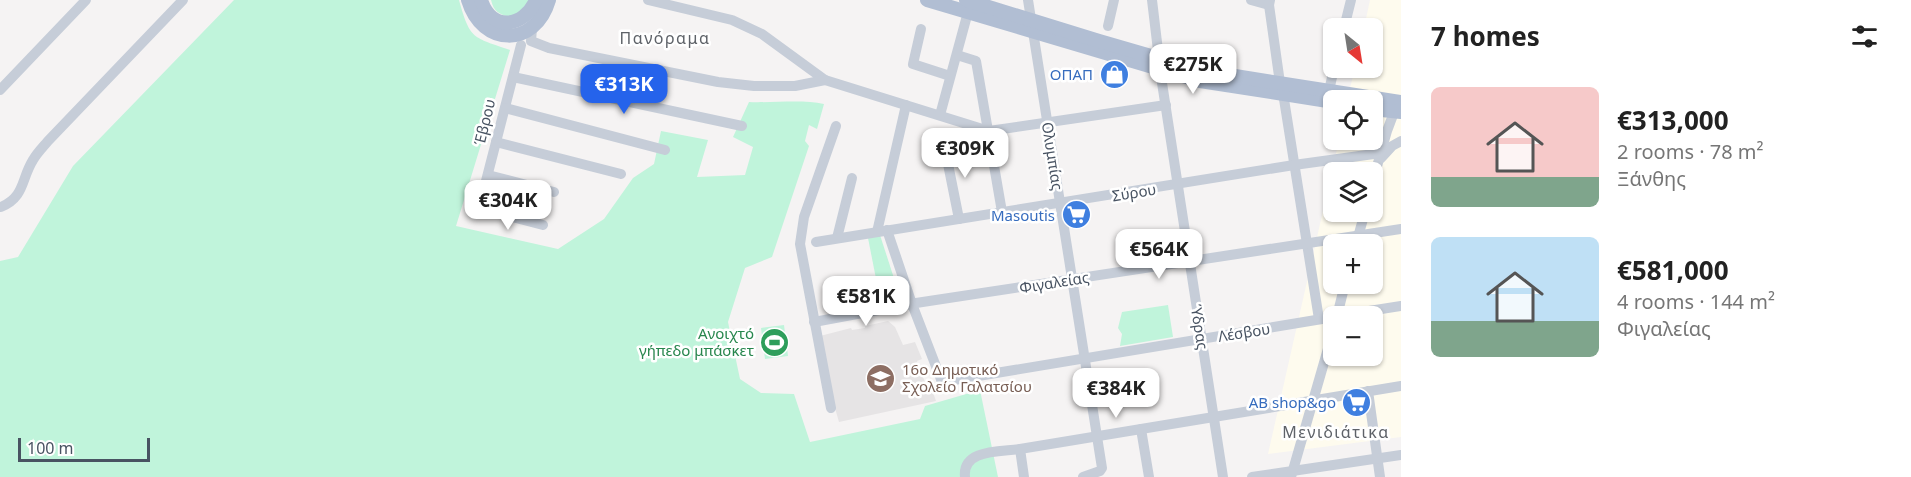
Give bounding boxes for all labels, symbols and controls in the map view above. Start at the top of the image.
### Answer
north arrow [1323,18,1383,78]
map controls [1323,18,1383,366]
text: 7 homes [1431,18,1540,54]
icon: filters [1848,20,1881,53]
district label: Πανόραμα [620,27,710,49]
pin: €275K [1151,44,1235,95]
text: €275K [1163,50,1223,77]
shop icon: ΟΠΑΠ [1098,58,1130,90]
pin: €313K [582,64,666,115]
place label: ΟΠΑΠ [1050,64,1093,84]
text: €313K [594,70,654,97]
button: locate [1323,90,1383,150]
street label: Έβρου [469,97,499,147]
text: €313,000 [1617,102,1729,138]
icon: home [1479,111,1551,183]
street label: Ολυμπίας [1038,121,1068,191]
pin: €309K [923,128,1007,179]
text: €309K [935,134,995,161]
text: 2 rooms · 78 m² [1617,138,1764,165]
button: layers [1323,162,1383,222]
text: Ξάνθης [1617,165,1686,192]
street label: Σύρου [1110,179,1158,205]
pin: €304K [466,180,550,231]
text: €304K [478,186,538,213]
supermarket icon: Masoutis [1060,199,1092,231]
place label: Masoutis [991,205,1055,225]
pin: €564K [1117,229,1201,280]
button: + [1323,234,1383,294]
text: €564K [1129,235,1189,262]
text: €581,000 [1617,252,1729,288]
icon: home [1479,261,1551,333]
street label: Φιγαλείας [1018,267,1090,297]
pin: €581K [824,276,908,327]
text: €581K [836,282,896,309]
text: 4 rooms · 144 m² [1617,288,1775,315]
street label: Ύδρας [1187,303,1213,351]
button: − [1323,306,1383,366]
text: Φιγαλείας [1617,315,1711,342]
street label: Λέσβου [1217,318,1271,346]
place label: Ανοιχτό γήπεδο μπάσκετ [639,323,754,360]
sports icon: Ανοιχτό γήπεδο μπάσκετ [759,326,791,358]
place label: 16ο Δημοτικό Σχολείο Γαλατσίου [902,359,1032,396]
school or university icon: 16ο Δημοτικό Σχολείο Γαλατσίου [865,362,897,394]
pin: €384K [1074,368,1158,419]
text: €384K [1086,374,1146,401]
supermarket icon: AB shop&go [1341,386,1373,418]
place label: AB shop&go [1249,392,1336,412]
district label: Μενιδιάτικα [1282,421,1390,443]
scale bar [18,435,150,462]
text: 100 m [27,437,74,459]

